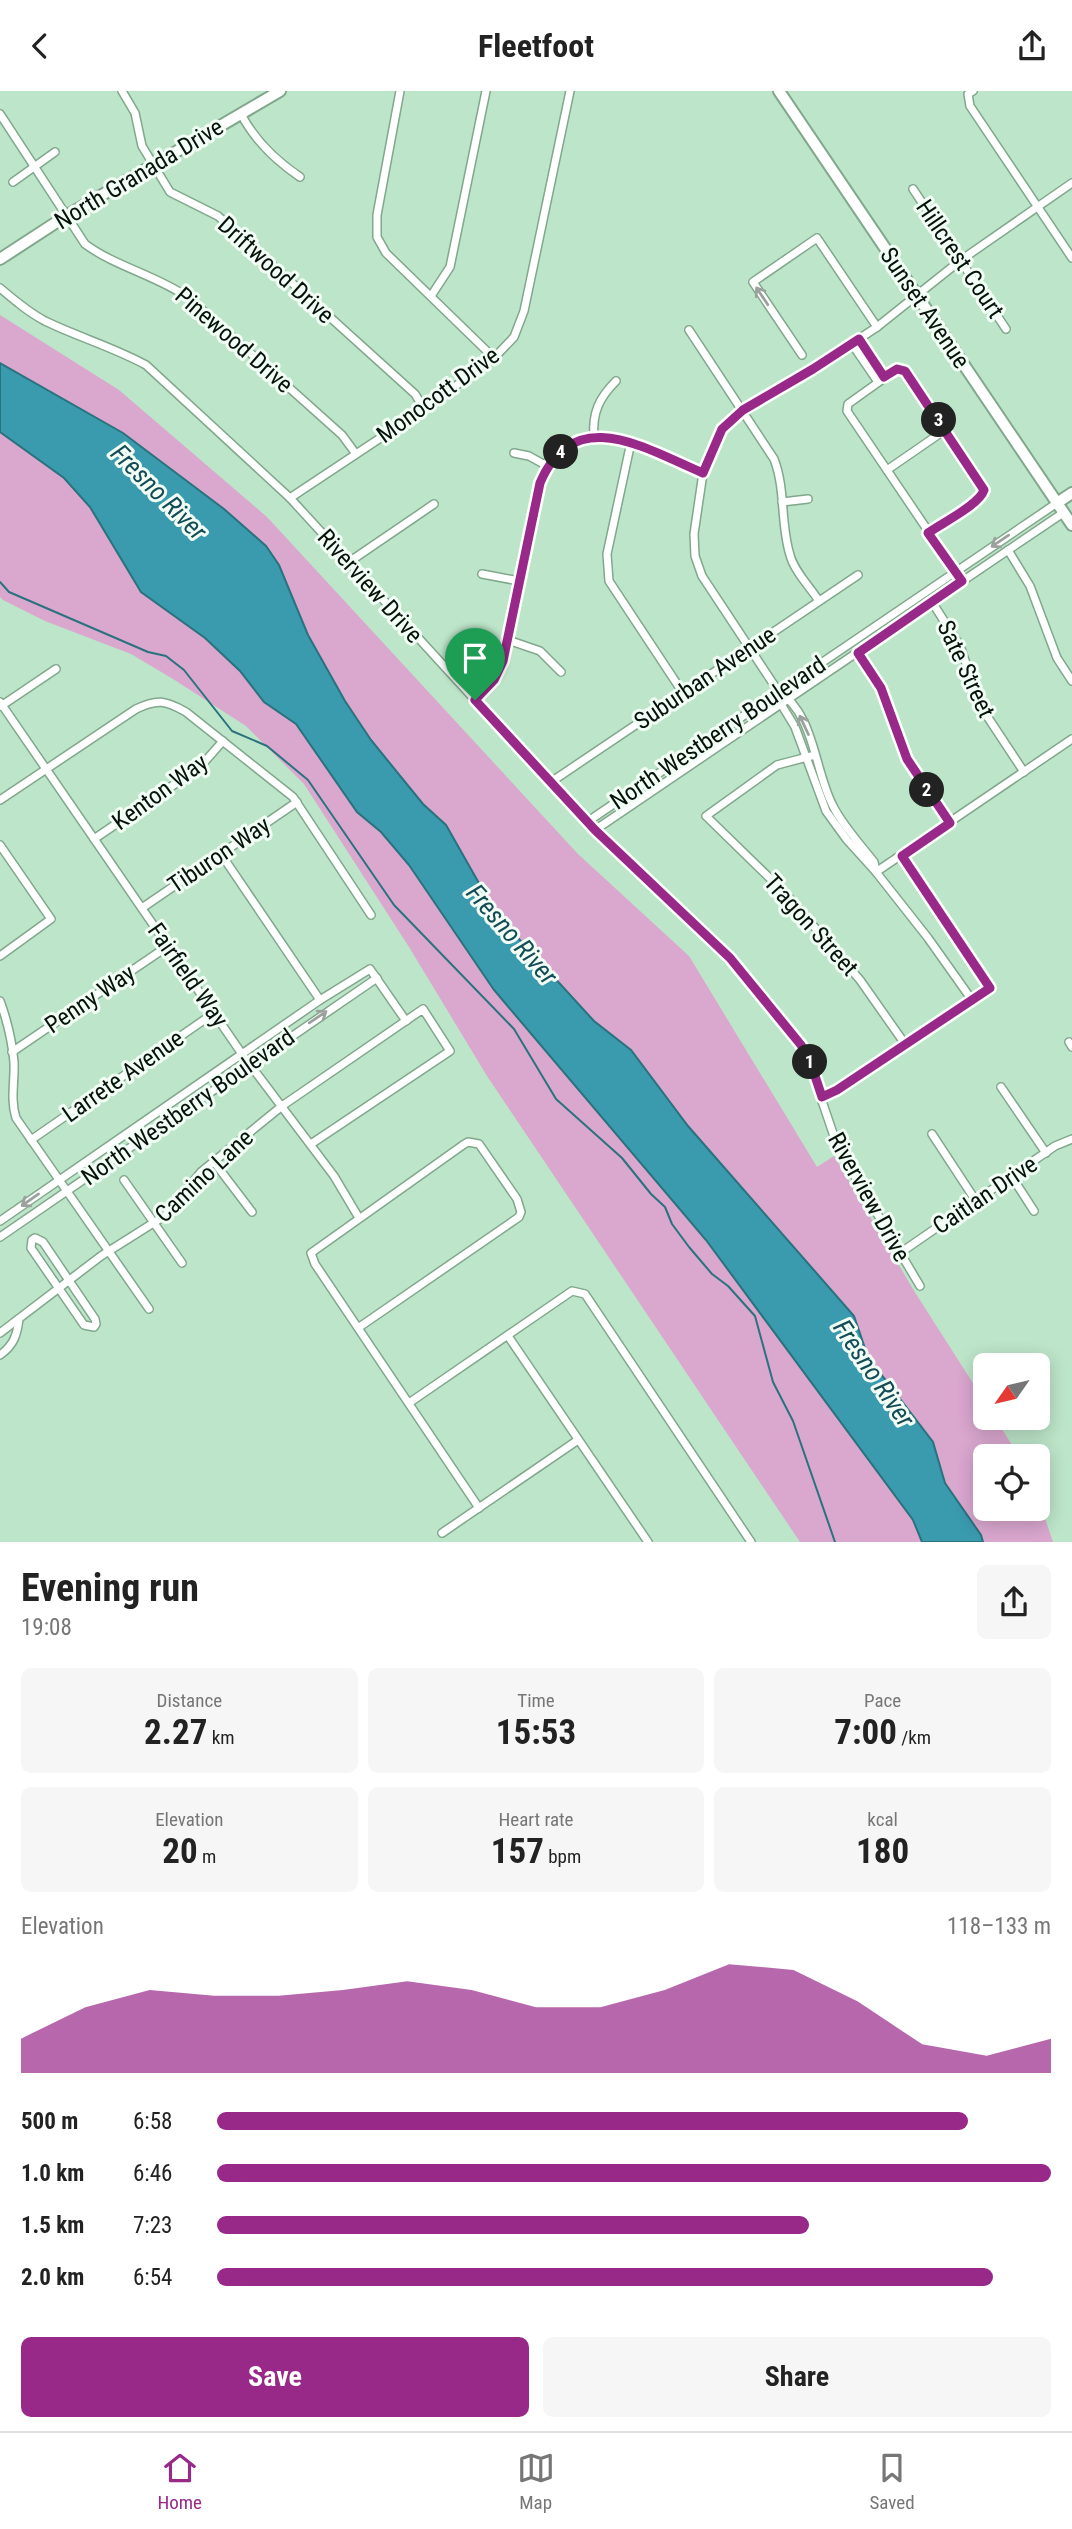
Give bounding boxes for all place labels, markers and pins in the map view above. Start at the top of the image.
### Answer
pin: 3 [922,403,956,437]
pin: 4 [544,435,578,469]
pin [445,628,505,700]
pin: 2 [909,773,944,807]
pin: 1 [792,1045,828,1079]

